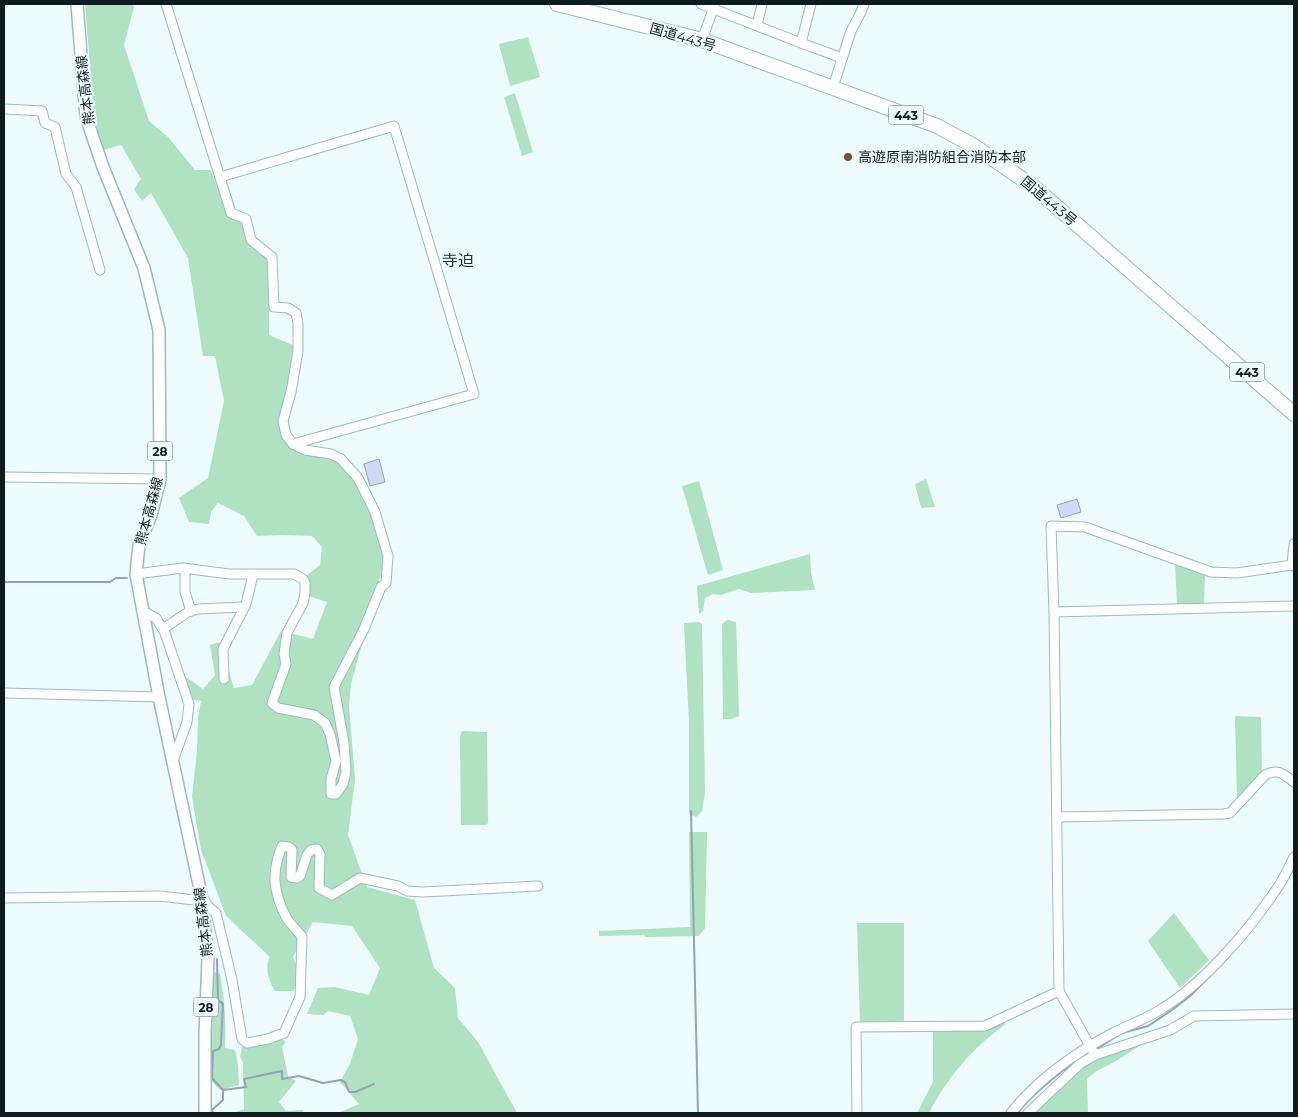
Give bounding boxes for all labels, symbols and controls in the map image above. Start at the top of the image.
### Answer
street label: 国道443号 [648,19,718,55]
street label: 熊本高森線 [72,54,98,126]
road number: 443 [888,106,924,124]
place label: 高遊原南消防組合消防本部 [858,148,1026,166]
marker: 高遊原南消防組合消防本部 [842,151,854,163]
street label: 国道443号 [1017,172,1081,230]
district label: 寺迫 [442,251,474,270]
road number: 443 [1230,362,1264,382]
road number: 28 [148,442,172,461]
street label: 熊本高森線 [131,475,167,547]
street label: 熊本高森線 [190,886,216,958]
road number: 28 [194,998,218,1016]

